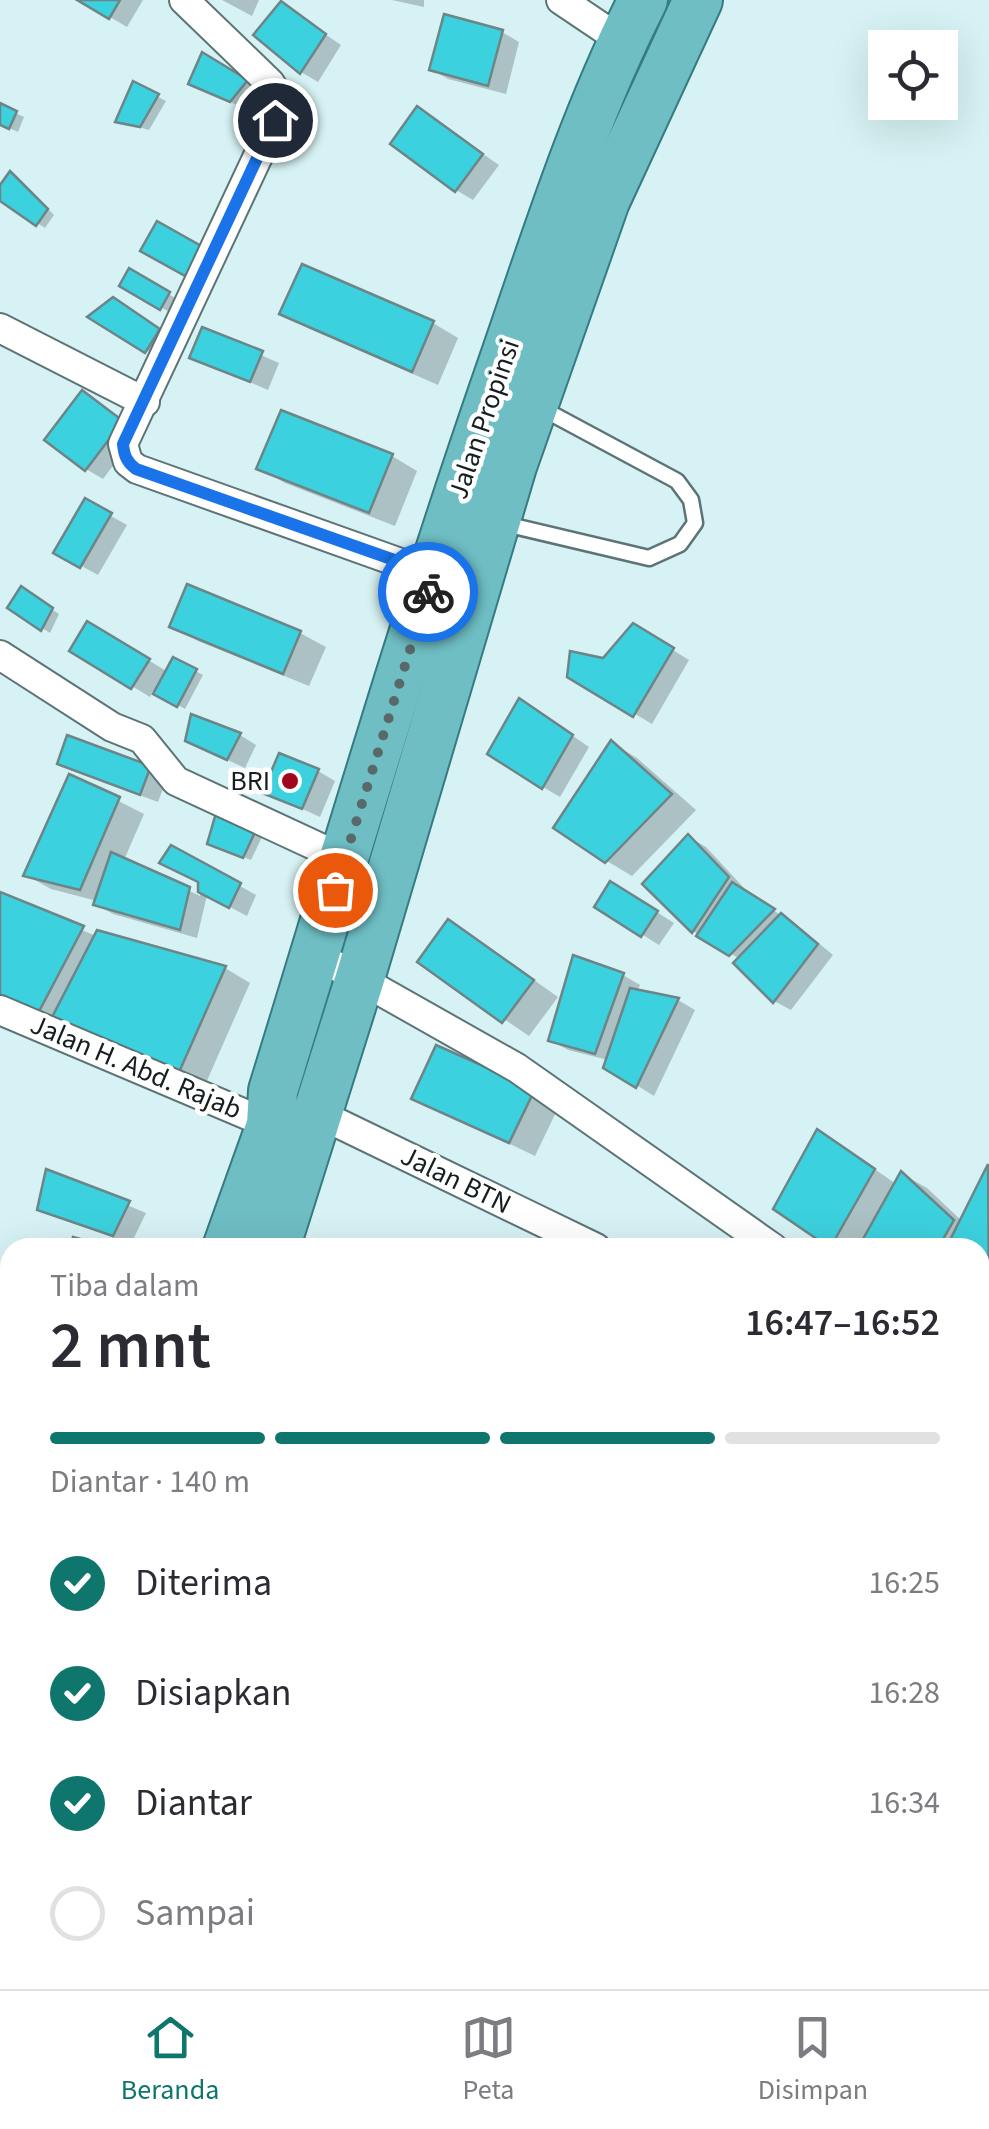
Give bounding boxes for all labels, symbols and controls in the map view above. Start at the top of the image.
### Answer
map controls [868,30,958,120]
button: locate [868,30,958,120]
pin [233,78,318,163]
icon: home [248,93,303,148]
street label: Jalan Propinsi [438,334,530,504]
courier [378,542,478,642]
icon: bike [401,565,456,620]
place label: BRI [230,761,270,801]
marker: BRI [279,770,301,792]
pin [293,848,378,933]
icon: bag [308,863,363,918]
street label: Jalan H. Abd. Rajab [24,1004,248,1130]
street label: Jalan BTN [394,1136,518,1224]
text: Tiba dalam [50,1263,200,1309]
text: 16:47–16:52 [745,1296,940,1350]
text: 2 mnt [50,1300,211,1393]
text: Diantar · 140 m [50,1459,250,1505]
icon: check [50,1556,105,1611]
text: Diterima [135,1556,272,1610]
text: 16:25 [868,1560,940,1606]
icon: check [50,1666,105,1721]
text: Disiapkan [135,1666,292,1720]
text: 16:28 [868,1670,940,1716]
icon: check [50,1776,105,1831]
text: Diantar [135,1776,252,1830]
text: 16:34 [868,1780,940,1826]
text: Sampai [135,1886,255,1940]
tab: Beranda [121,2010,219,2110]
tab: Peta [461,2010,516,2110]
tab: Disimpan [758,2010,868,2110]

